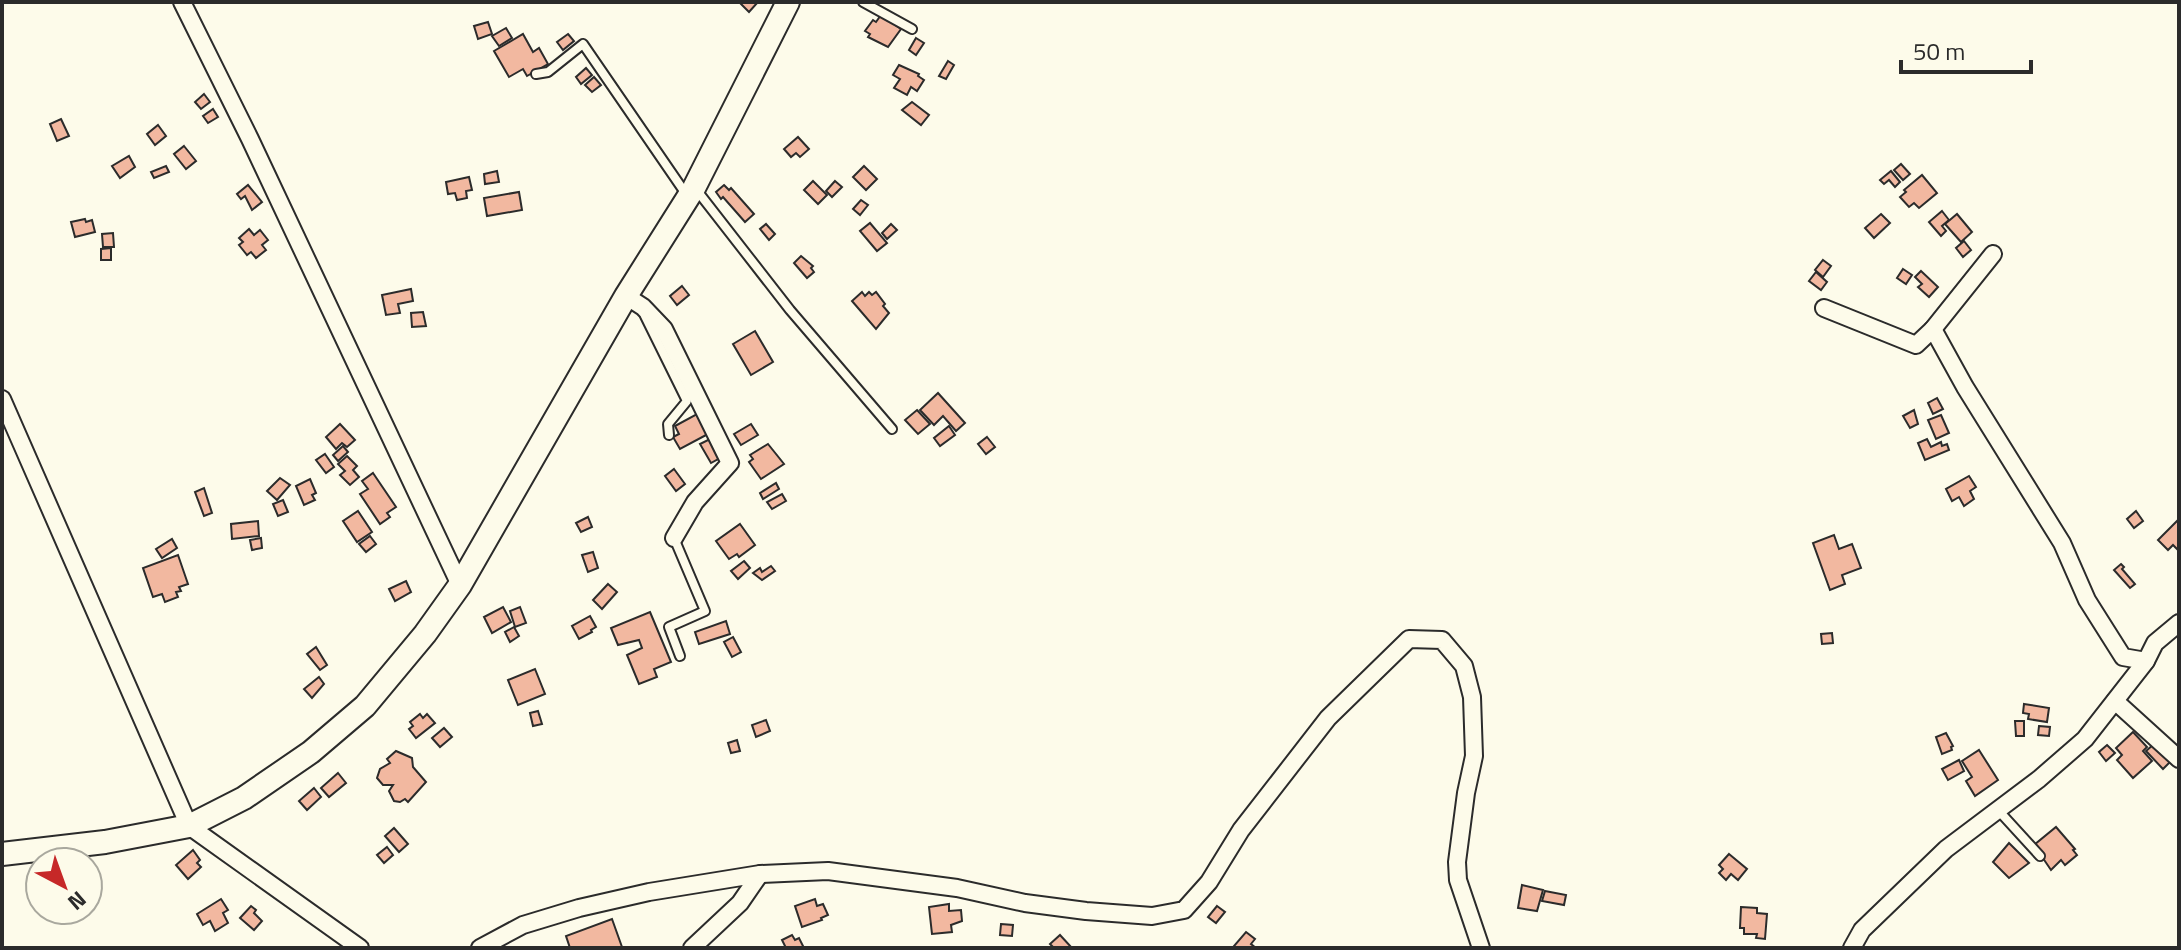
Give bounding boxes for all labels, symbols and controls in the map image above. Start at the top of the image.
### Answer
scale bar [1901,24,2031,74]
text: 50 m [1913,33,1965,69]
north arrow [24,846,104,926]
text: N [60,883,94,919]

